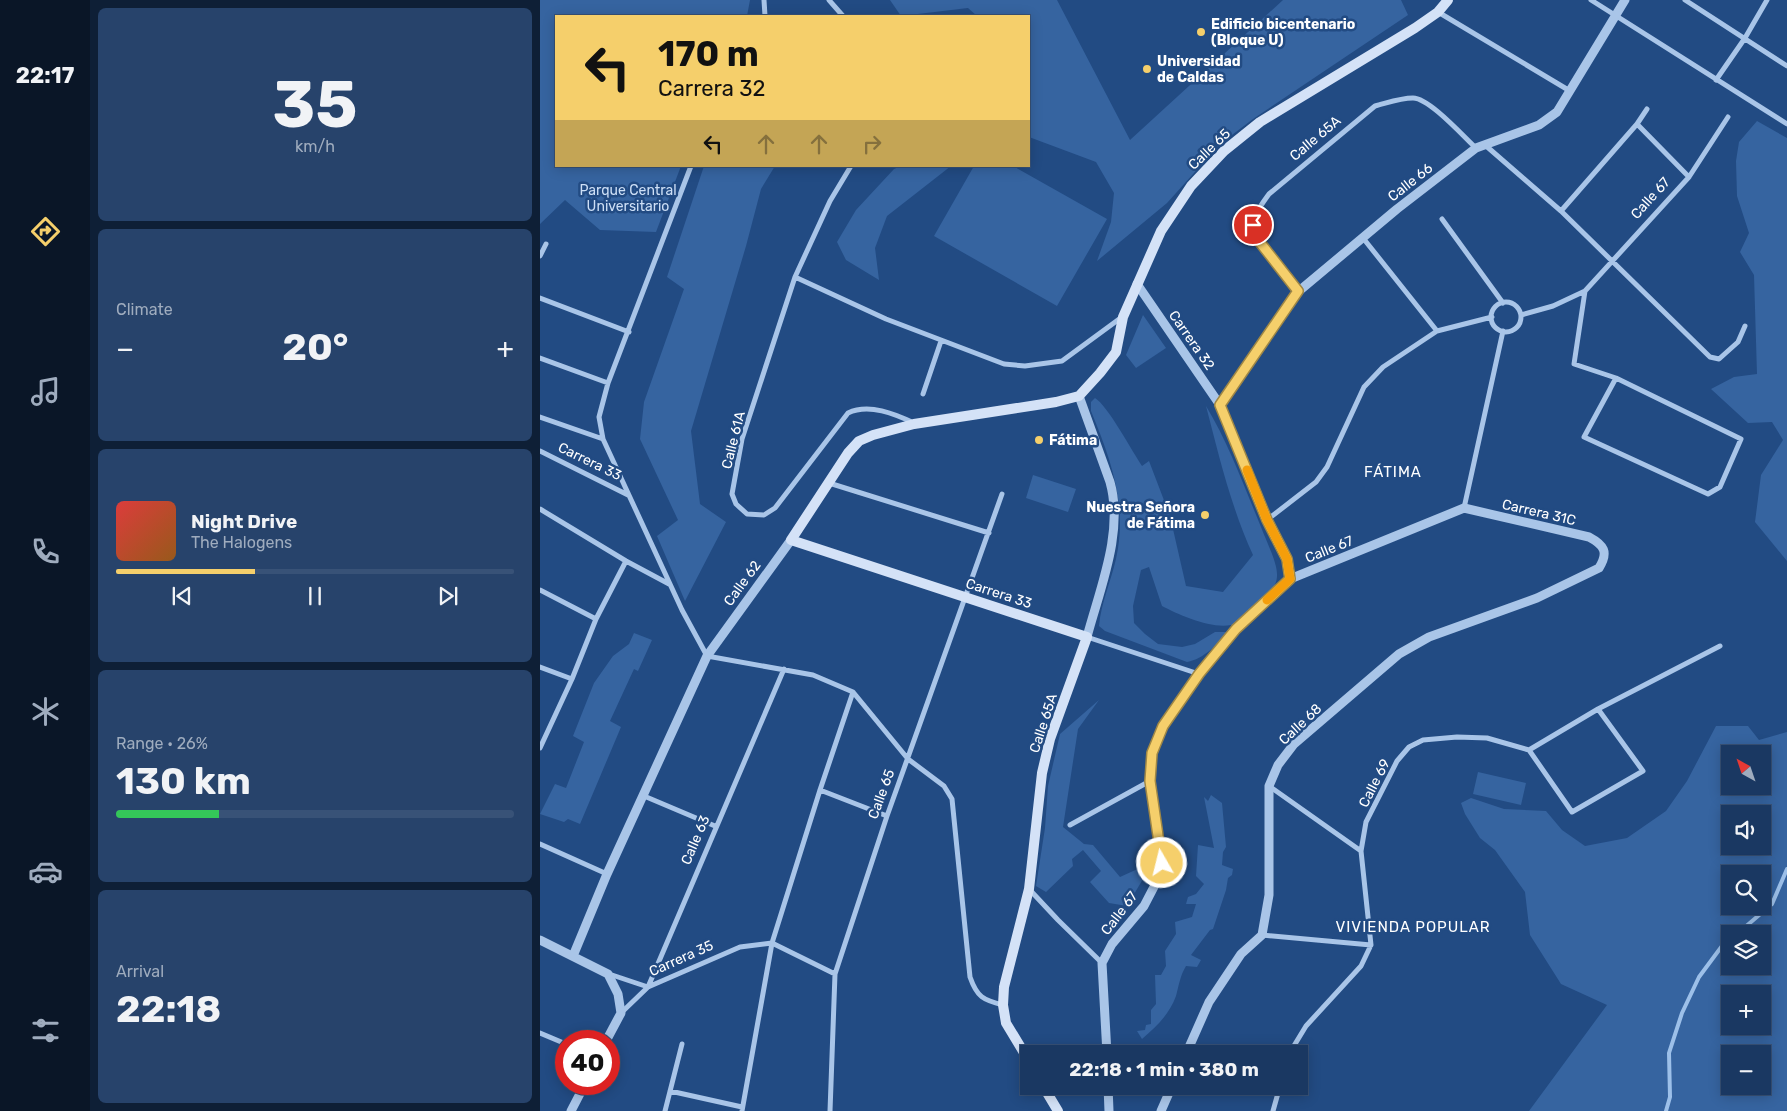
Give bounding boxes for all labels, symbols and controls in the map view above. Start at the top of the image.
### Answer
place label: Edificio bicentenario (Bloque U) [1211,16,1355,49]
marker: Edificio bicentenario (Bloque U) [1195,26,1207,38]
text: 170 m [658,33,759,75]
icon: left [575,35,640,100]
place label: Universidad de Caldas [1157,53,1241,86]
text: 22:17 [16,62,74,89]
marker: Universidad de Caldas [1141,63,1153,75]
text: 35 [273,66,357,143]
text: Carrera 32 [658,75,765,102]
street label: Calle 65A [1286,112,1345,165]
street label: Calle 65 [1185,125,1234,173]
icon: left [699,130,727,158]
icon: ahead [752,130,780,158]
icon: ahead [805,130,833,158]
icon: right [858,130,886,158]
text: km/h [295,137,335,156]
street label: Calle 66 [1385,160,1436,205]
street label: Calle 67 [1627,174,1674,223]
park label: Parque Central Universitario [579,182,677,215]
pin [1232,204,1274,246]
icon: arrive [1239,211,1267,239]
icon: directions [28,214,63,249]
text: Climate [116,300,173,319]
street label: Carrera 32 [1165,307,1218,373]
text: 20° [282,324,348,370]
text: − [116,332,134,365]
text: + [497,332,514,365]
icon: music [28,374,63,409]
street label: Calle 61A [718,409,749,471]
place label: Fátima [1049,432,1097,449]
marker: Fátima [1033,434,1045,446]
street label: Carrera 33 [555,439,624,484]
district label: FÁTIMA [1364,463,1422,481]
street label: Carrera 31C [1500,496,1577,529]
place label: Nuestra Señora de Fátima [1086,499,1195,532]
marker: Nuestra Señora de Fátima [1199,509,1211,521]
text: Night Drive [191,510,297,533]
street label: Calle 67 [1303,532,1356,567]
text: The Halogens [191,533,292,552]
icon: phone [28,534,63,569]
street label: Calle 62 [720,557,765,609]
street label: Carrera 33 [964,575,1034,612]
icon: previous [168,582,196,610]
icon: pause [301,582,329,610]
icon: next [434,582,462,610]
street label: Calle 65A [1026,691,1061,755]
icon: climate [28,694,63,729]
street label: Calle 68 [1275,700,1325,748]
text: Range · 26% [116,734,208,753]
north arrow [1721,745,1771,795]
map controls [1721,745,1771,1095]
street label: Calle 69 [1355,756,1394,810]
text: 130 km [116,758,251,804]
street label: Calle 65 [865,767,898,821]
button: sound [1721,805,1771,855]
street label: Calle 63 [677,813,713,867]
position arrow [1135,836,1187,888]
icon: car [28,854,63,889]
button: search [1721,865,1771,915]
street label: Calle 67 [1097,888,1141,939]
district label: VIVIENDA POPULAR [1335,918,1491,936]
button: layers [1721,925,1771,975]
street label: Carrera 35 [646,937,716,980]
text: Arrival [116,962,164,981]
button: + [1721,985,1771,1035]
text: 22:18 [116,986,221,1032]
icon: filters [28,1013,63,1048]
speed limit sign: 40 [555,1030,620,1095]
button: − [1721,1045,1771,1095]
text: 22:18 · 1 min · 380 m [1069,1058,1259,1081]

